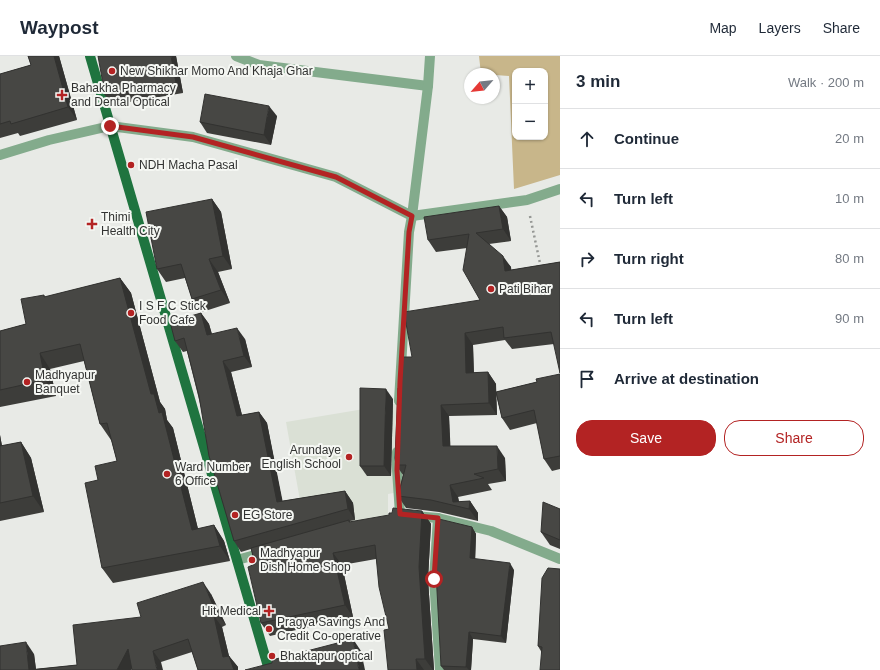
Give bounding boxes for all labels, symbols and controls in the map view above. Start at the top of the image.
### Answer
text: Waypost [20,17,98,38]
text: Map [709,20,737,36]
text: Layers [759,20,801,36]
text: Share [823,20,860,36]
place label: New Shikhar Momo And Khaja Ghar [120,64,313,78]
marker: New Shikhar Momo And Khaja Ghar [107,66,117,76]
north arrow [464,68,500,104]
map controls [512,68,548,140]
button: + [512,68,548,104]
text: 3 min [576,72,620,91]
text: Walk · 200 m [788,75,864,90]
place label: Bahakha Pharmacy and Dental Optical [71,81,176,109]
marker: Bahakha Pharmacy and Dental Optical [56,89,68,101]
button: − [512,104,548,140]
route end [101,117,119,135]
icon: ahead [576,128,598,150]
text: Continue [614,130,679,147]
text: 20 m [835,131,864,146]
place label: NDH Macha Pasal [139,158,238,172]
marker: NDH Macha Pasal [126,160,136,170]
icon: left [576,188,598,210]
text: Turn left [614,190,673,207]
text: 10 m [835,191,864,206]
place label: Thimi Health City [101,210,160,238]
marker: Thimi Health City [86,218,98,230]
icon: right [576,248,598,270]
text: Turn right [614,250,684,267]
text: 80 m [835,251,864,266]
place label: Pati Bihar [499,282,551,296]
marker: Pati Bihar [486,284,496,294]
place label: I S F C Stick Food Cafe [139,299,207,327]
marker: I S F C Stick Food Cafe [126,308,136,318]
icon: left [576,308,598,330]
text: Turn left [614,310,673,327]
text: 90 m [835,311,864,326]
place label: Madhyapur Banquet [35,368,95,396]
icon: arrive [576,368,598,390]
text: Arrive at destination [614,370,759,387]
marker: Madhyapur Banquet [22,377,32,387]
button: Save [576,420,716,456]
button: Share [724,420,864,456]
place label: Arundaye English School [262,443,341,471]
marker: Arundaye English School [344,452,354,462]
place label: Ward Number 6 Office [175,460,249,488]
marker: Ward Number 6 Office [162,469,172,479]
place label: EG Store [243,508,293,522]
marker: EG Store [230,510,240,520]
place label: Madhyapur Dish Home Shop [260,546,351,574]
marker: Madhyapur Dish Home Shop [247,555,257,565]
route start [425,570,443,588]
place label: Hit Medical [202,604,261,618]
marker: Hit Medical [264,606,274,616]
place label: Pragya Savings And Credit Co-operative [277,615,385,643]
marker: Pragya Savings And Credit Co-operative [264,624,274,634]
place label: Bhaktapur optical [280,649,373,663]
marker: Bhaktapur optical [267,651,277,661]

